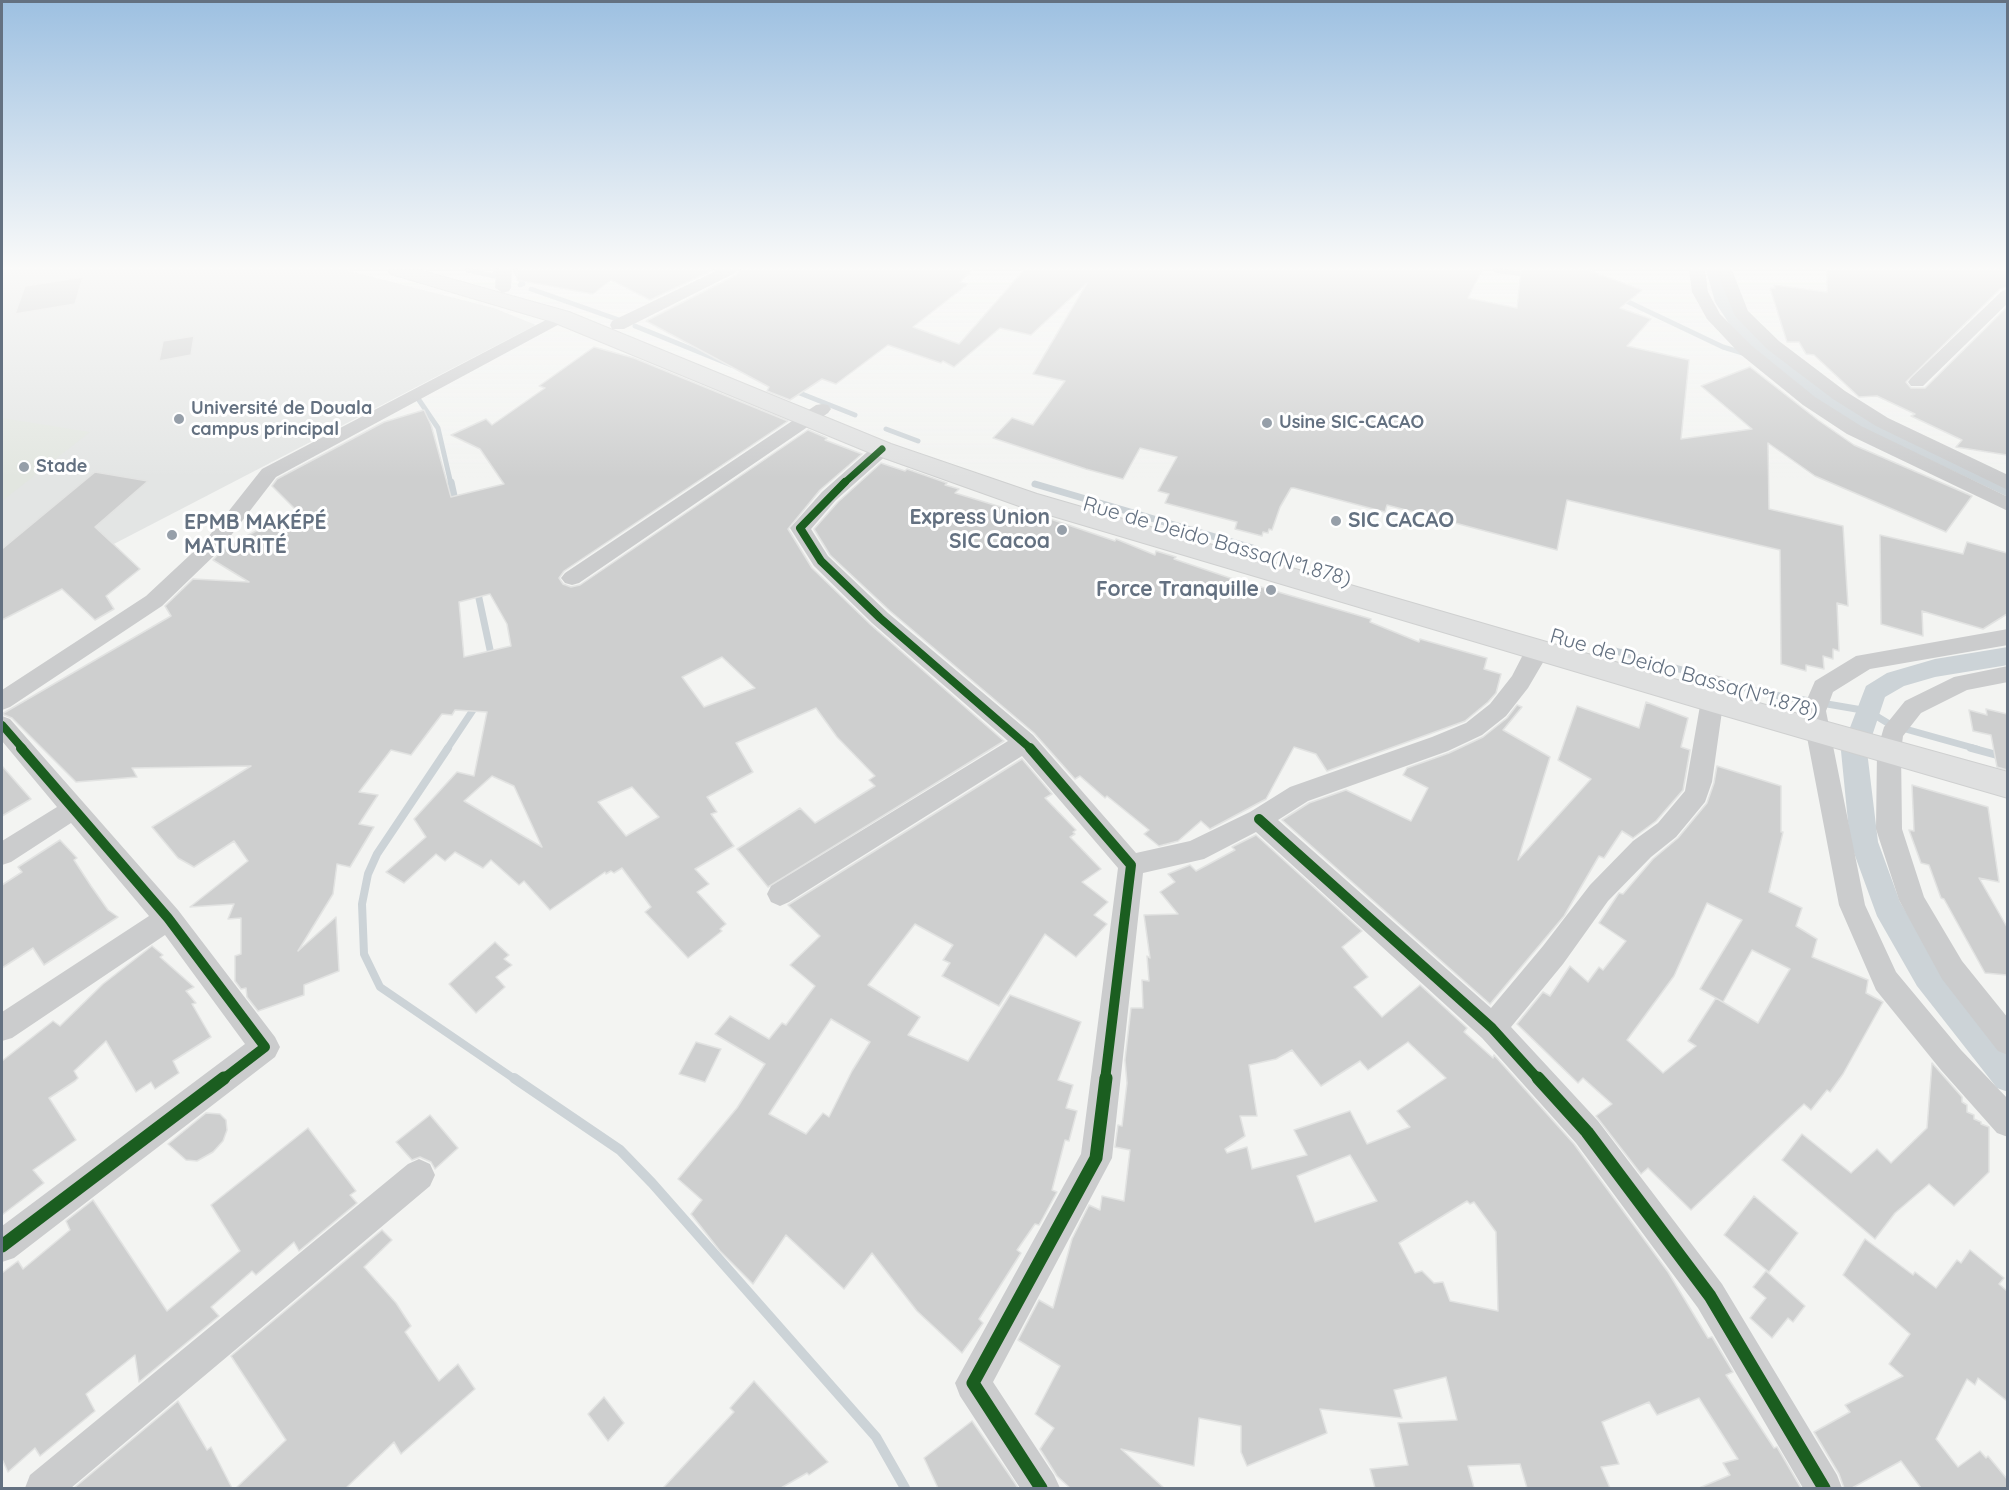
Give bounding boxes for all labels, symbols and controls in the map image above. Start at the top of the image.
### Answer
place label: Université de Douala campus principal [191,398,372,440]
marker: Université de Douala campus principal [172,412,186,426]
place label: Usine SIC-CACAO [1279,412,1424,434]
marker: Usine SIC-CACAO [1260,416,1274,430]
place label: Stade [36,456,87,478]
marker: Stade [17,460,31,474]
street label: Rue de Deido Bassa(N°1.878) [1080,492,1354,592]
place label: Express Union SIC Cacoa [910,505,1050,555]
place label: SIC CACAO [1348,508,1454,534]
place label: EPMB MAKÉPÉ MATURITÉ [184,510,327,560]
marker: SIC CACAO [1329,514,1343,528]
marker: Express Union SIC Cacoa [1055,523,1069,537]
marker: EPMB MAKÉPÉ MATURITÉ [165,528,179,542]
place label: Force Tranquille [1096,577,1259,603]
marker: Force Tranquille [1264,583,1278,597]
street label: Rue de Deido Bassa(N°1.878) [1547,624,1821,724]

